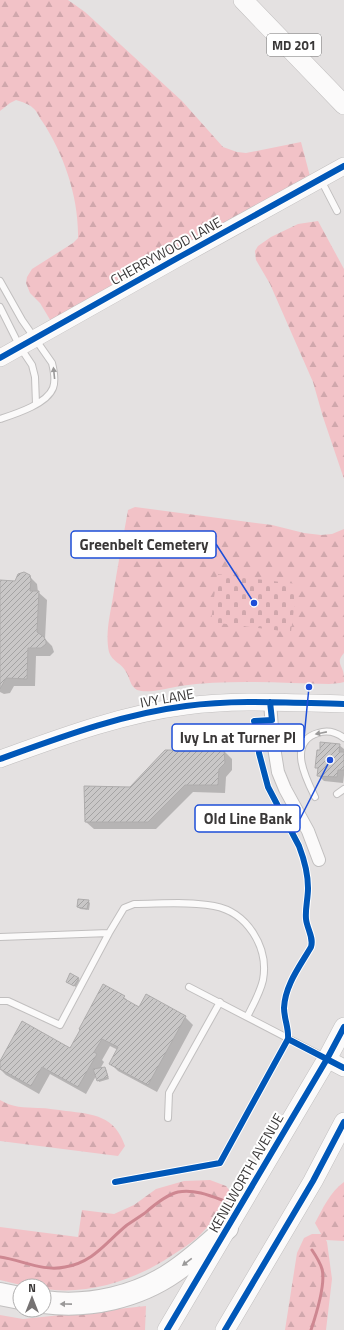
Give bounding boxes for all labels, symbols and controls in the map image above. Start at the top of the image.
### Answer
road number: MD 201 [267,34,321,56]
street label: CHERRYWOOD LANE [106,211,226,290]
one-way arrow [50,367,57,379]
callout: Greenbelt Cemetery [71,531,216,558]
text: Greenbelt Cemetery [79,533,209,556]
street label: IVY LANE [138,682,196,713]
callout: Ivy Ln at Turner Pl [172,724,304,751]
text: Ivy Ln at Turner Pl [180,726,296,749]
one-way arrow [315,730,327,736]
callout: Old Line Bank [195,805,300,832]
text: Old Line Bank [204,807,292,830]
street label: KENILWORTH AVENUE [203,1109,288,1236]
one-way arrow [182,1258,192,1266]
north arrow [12,1278,52,1318]
text: N [28,1280,36,1296]
one-way arrow [59,1301,72,1307]

